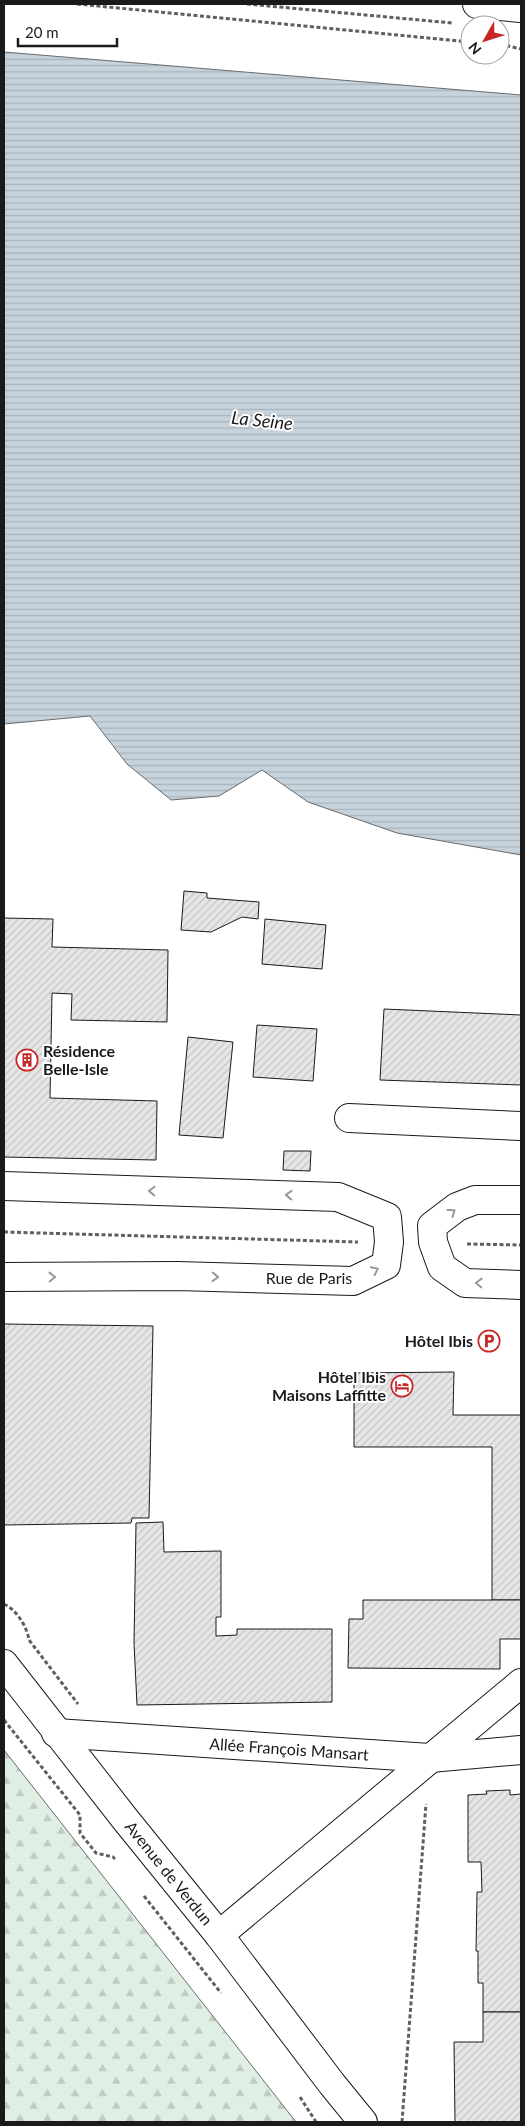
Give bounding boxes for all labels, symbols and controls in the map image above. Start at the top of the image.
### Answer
scale bar [18,15,116,47]
north arrow [460,15,510,65]
text: 20 m [25,23,59,41]
text: N [465,39,485,58]
water label: La Seine [230,406,294,434]
place label: Résidence Belle-Isle [43,1041,116,1078]
building icon: Résidence Belle-Isle [15,1048,39,1072]
one-way arrow [147,1186,155,1196]
one-way arrow [285,1190,293,1201]
one-way arrow [446,1209,456,1218]
one-way arrow [370,1266,379,1276]
street label: Rue de Paris [266,1268,352,1287]
one-way arrow [211,1271,219,1282]
one-way arrow [49,1272,57,1282]
one-way arrow [475,1278,483,1289]
parking icon: Hôtel Ibis [477,1329,501,1353]
place label: Hôtel Ibis [405,1331,473,1350]
place label: Hôtel Ibis Maisons Laffitte [272,1367,386,1404]
hotel icon: Hôtel Ibis Maisons Laffitte [390,1374,414,1398]
street label: Allée François Mansart [209,1733,370,1764]
street label: Avenue de Verdun [122,1817,217,1929]

